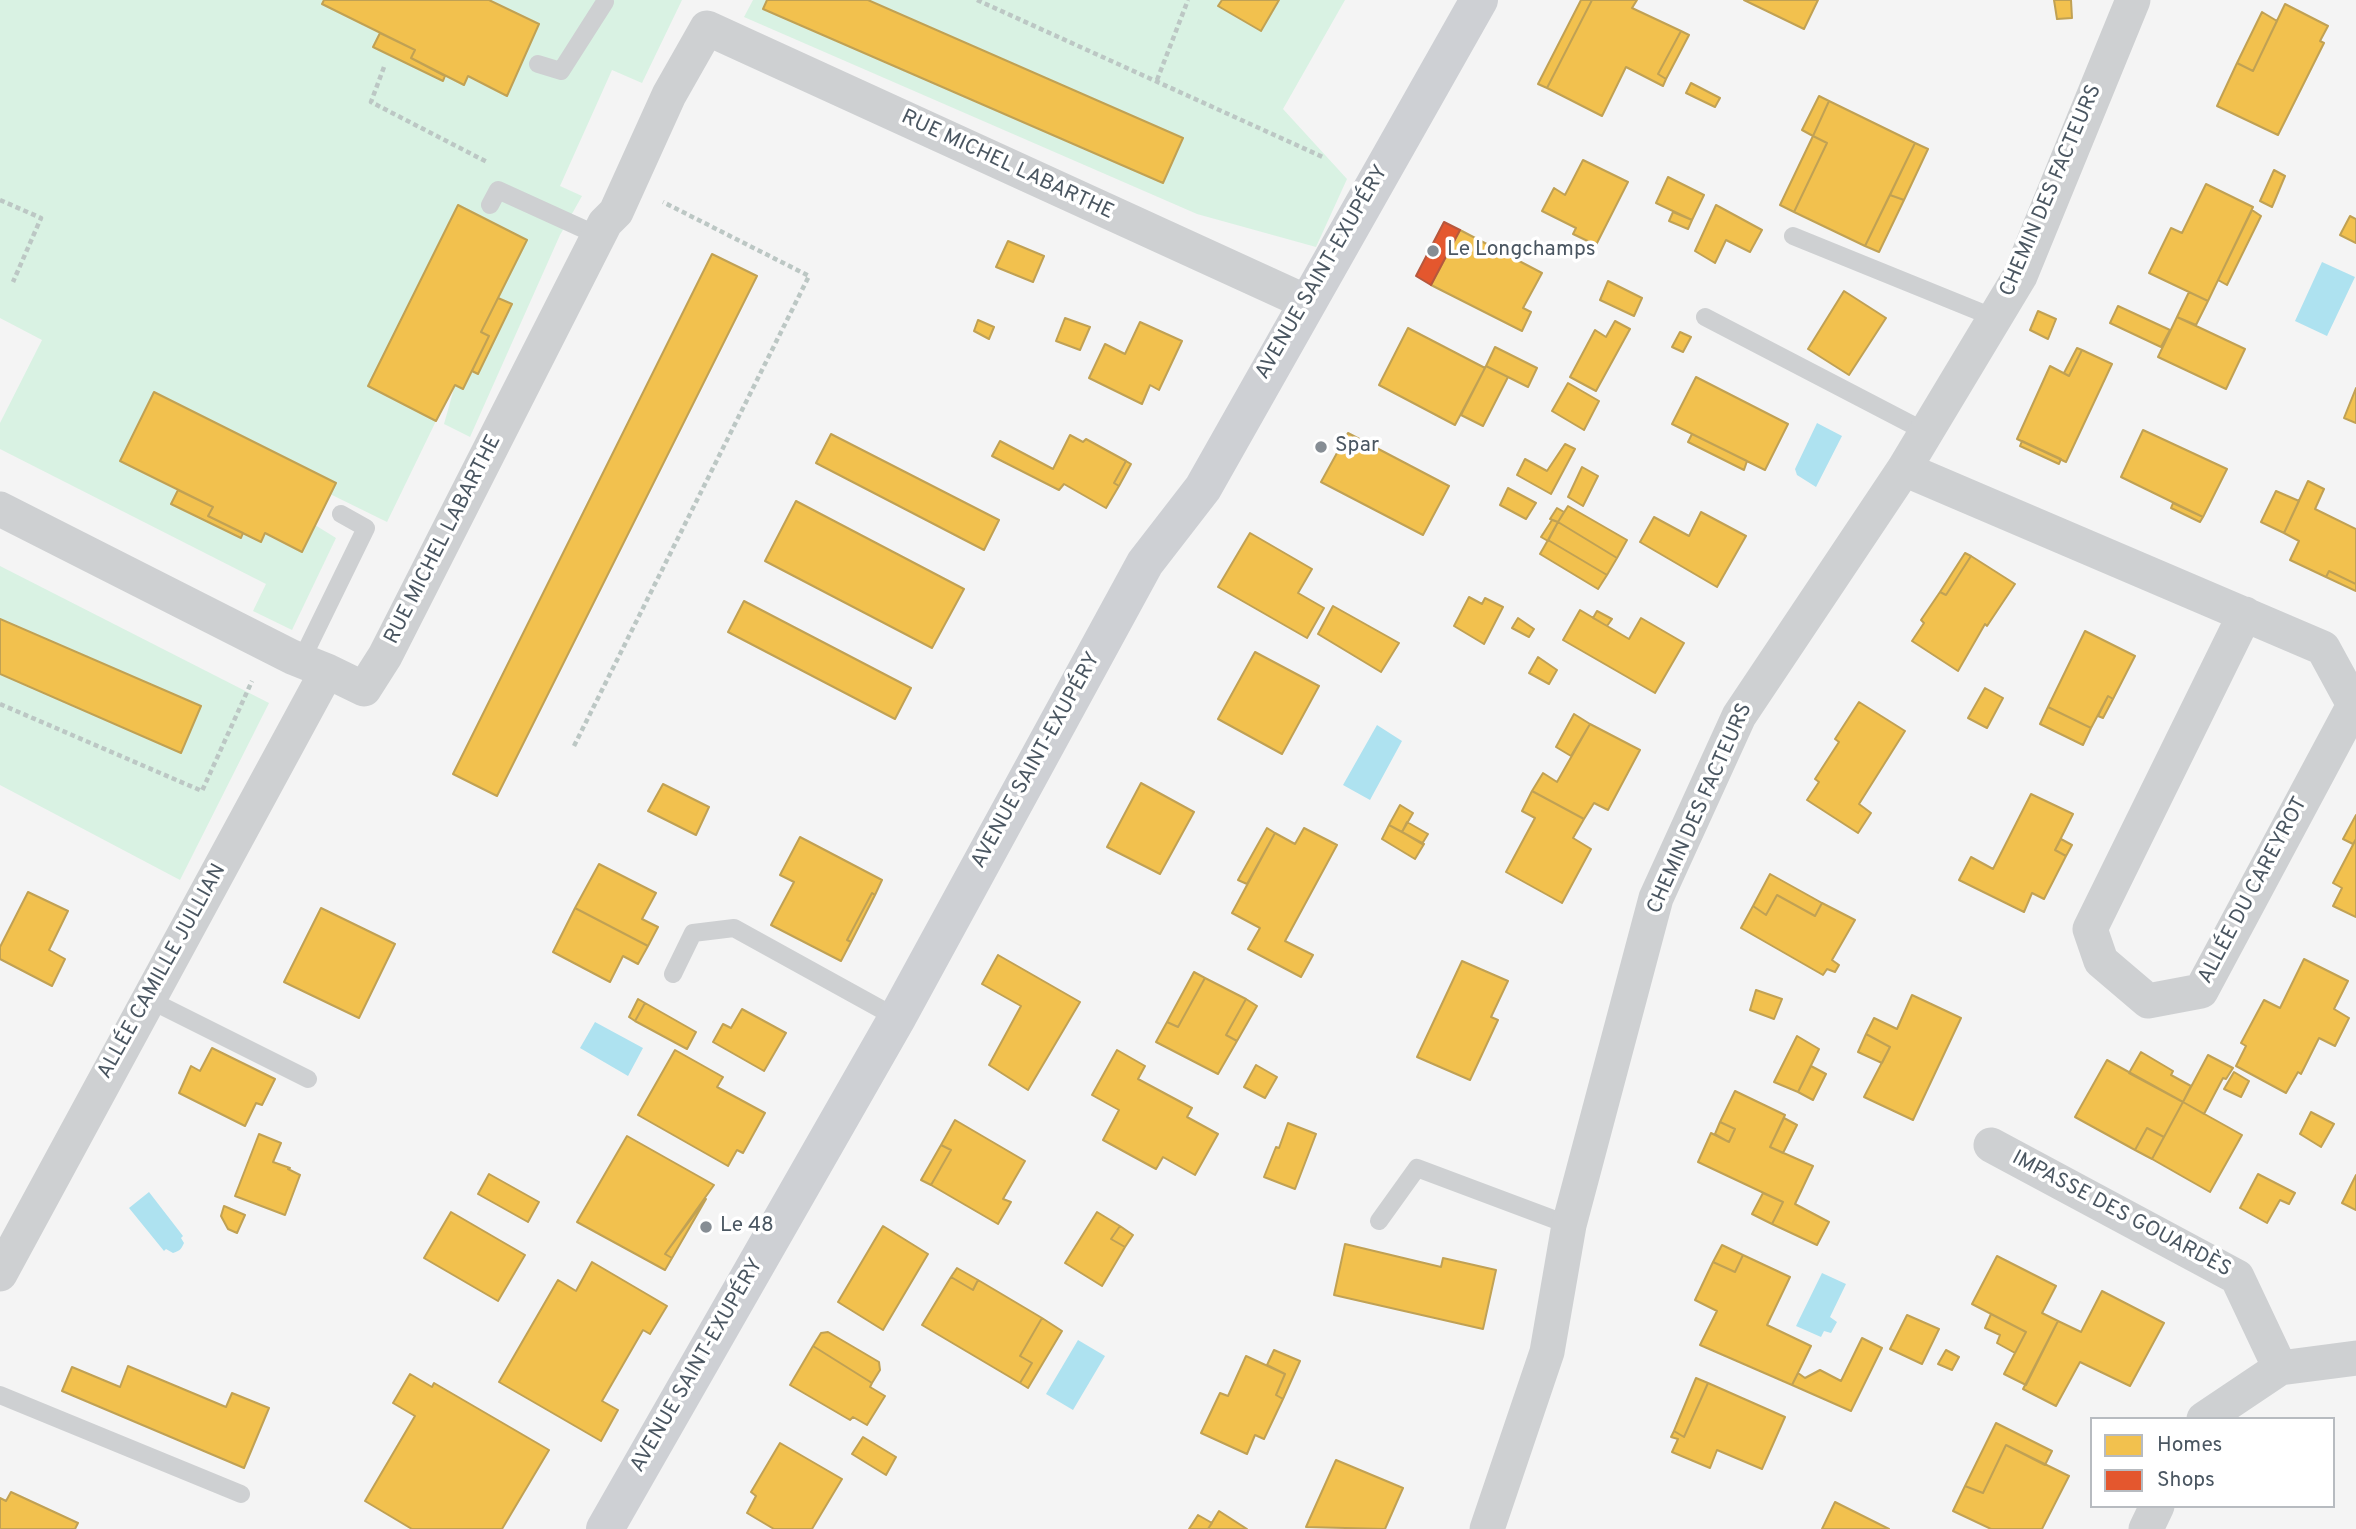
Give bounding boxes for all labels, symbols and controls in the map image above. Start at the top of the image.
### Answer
street label: CHEMIN DES FACTEURS [1996,81,2108,301]
street label: RUE MICHEL LABARTHE [897,106,1117,226]
street label: AVENUE SAINT-EXUPÉRY [1251,161,1395,385]
place label: Le Longchamps [1447,238,1595,264]
marker: Le Longchamps [1425,243,1441,259]
street label: RUE MICHEL LABARTHE [380,431,508,649]
place label: Spar [1335,434,1379,460]
marker: Spar [1313,439,1329,455]
street label: AVENUE SAINT-EXUPÉRY [967,649,1107,873]
street label: CHEMIN DES FACTEURS [1643,700,1759,918]
street label: ALLÉE DU CAREYROT [2194,793,2314,989]
street label: ALLÉE CAMILLE JULLIAN [93,860,233,1084]
street label: IMPASSE DES GOUARDÈS [2007,1146,2235,1284]
place label: Le 48 [720,1214,774,1240]
marker: Le 48 [698,1219,714,1235]
street label: AVENUE SAINT-EXUPÉRY [626,1254,770,1478]
legend [2090,1417,2335,1508]
text: Homes [2157,1432,2222,1459]
text: Shops [2157,1467,2215,1494]

